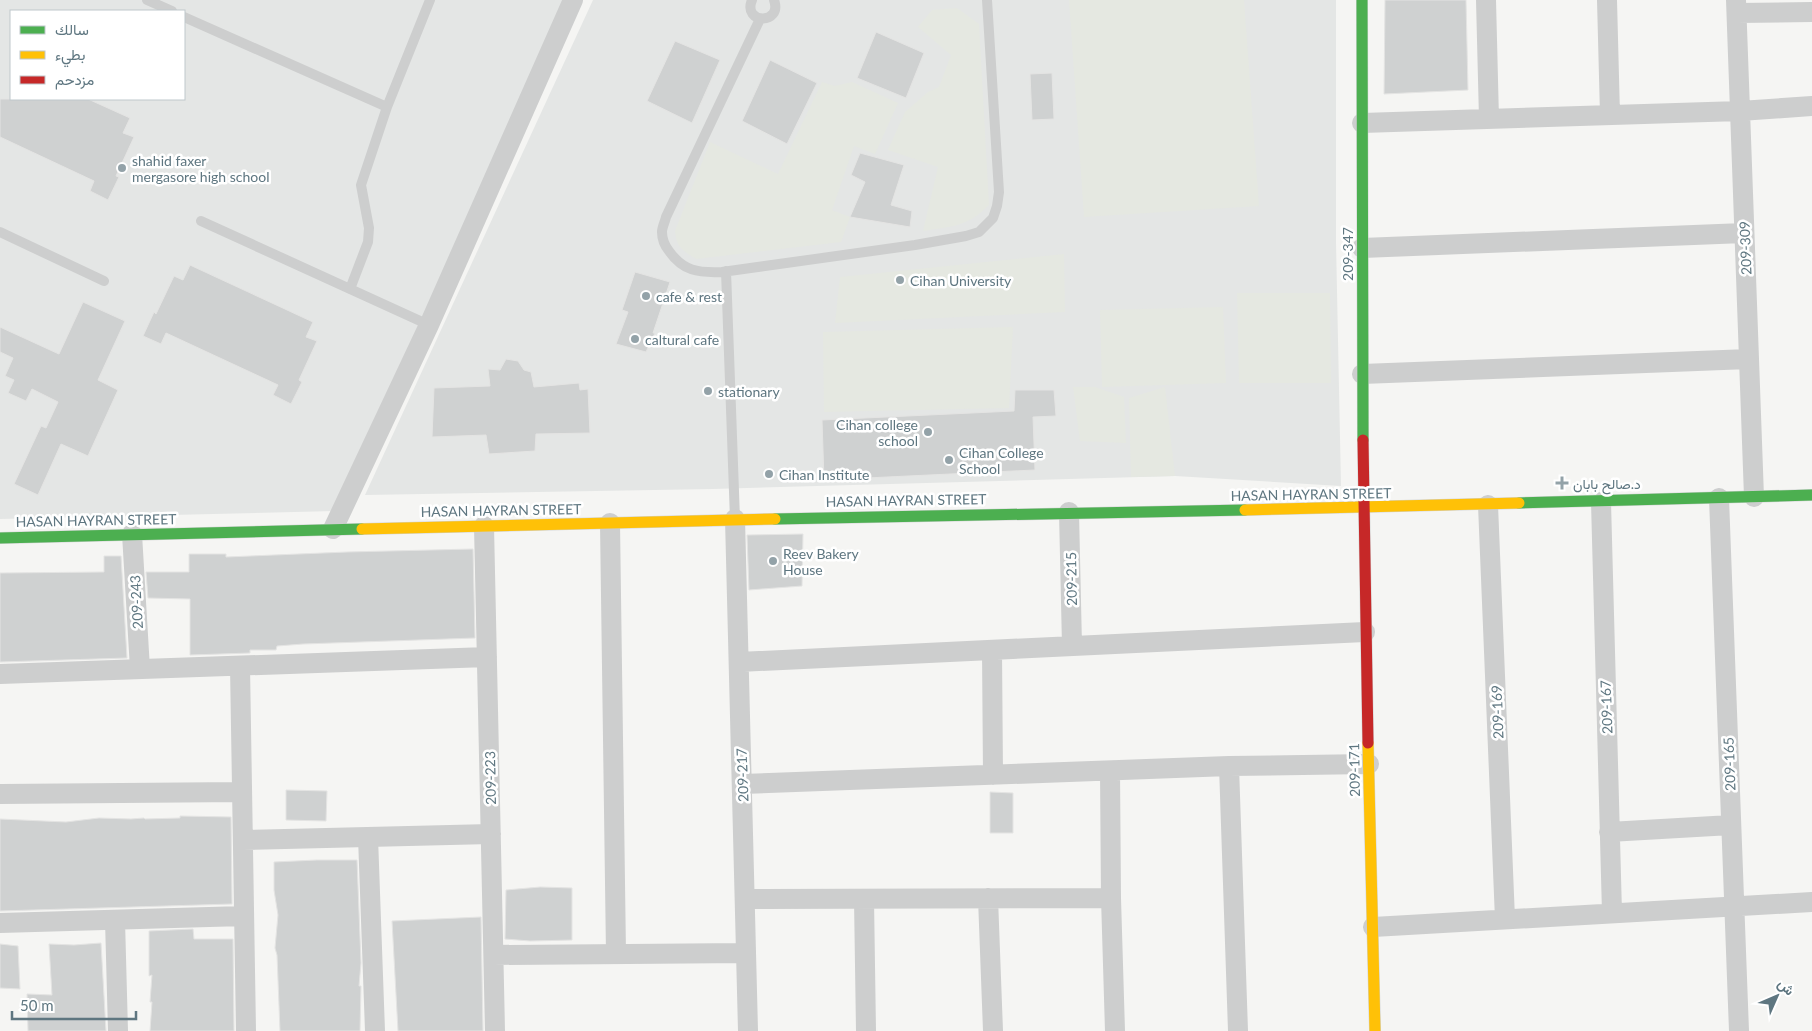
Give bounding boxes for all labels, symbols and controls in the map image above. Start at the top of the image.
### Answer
legend [10,10,185,100]
text: سالك [55,20,89,38]
text: بطيء [55,45,85,68]
text: مزدحم [55,70,94,90]
place label: shahid faxer mergasore high school [132,152,269,185]
marker: shahid faxer mergasore high school [116,162,128,174]
street label: 209-309 [1736,221,1754,275]
street label: 209-347 [1339,227,1356,281]
place label: Cihan University [910,272,1012,289]
marker: Cihan University [894,274,906,286]
place label: cafe & rest [656,288,722,305]
marker: cafe & rest [640,290,652,302]
place label: caltural cafe [645,331,719,348]
marker: caltural cafe [629,333,641,345]
place label: stationary [718,383,780,400]
marker: stationary [702,385,714,397]
place label: Cihan college school [836,416,918,449]
marker: Cihan college school [922,426,934,438]
place label: Cihan College School [959,444,1044,477]
marker: Cihan College School [943,454,955,466]
place label: Cihan Institute [779,466,869,483]
marker: Cihan Institute [763,468,775,480]
place label: د.صالح بابان [1573,475,1641,495]
marker: د.صالح بابان [1555,476,1569,490]
street label: HASAN HAYRAN STREET [1230,484,1392,504]
street label: HASAN HAYRAN STREET [825,490,987,510]
street label: HASAN HAYRAN STREET [420,500,582,520]
street label: HASAN HAYRAN STREET [15,510,177,530]
place label: Reev Bakery House [783,545,860,578]
street label: 209-215 [1062,552,1080,606]
marker: Reev Bakery House [767,555,779,567]
street label: 209-243 [126,575,146,629]
street label: 209-167 [1597,680,1615,734]
street label: 209-169 [1488,685,1506,739]
street label: 209-165 [1720,737,1738,791]
street label: 209-171 [1345,743,1363,797]
street label: 209-217 [733,748,751,802]
street label: 209-223 [481,751,499,805]
north arrow [1752,971,1802,1021]
text: ش [1774,974,1799,999]
scale bar [12,988,136,1020]
text: 50 m [20,996,54,1014]

